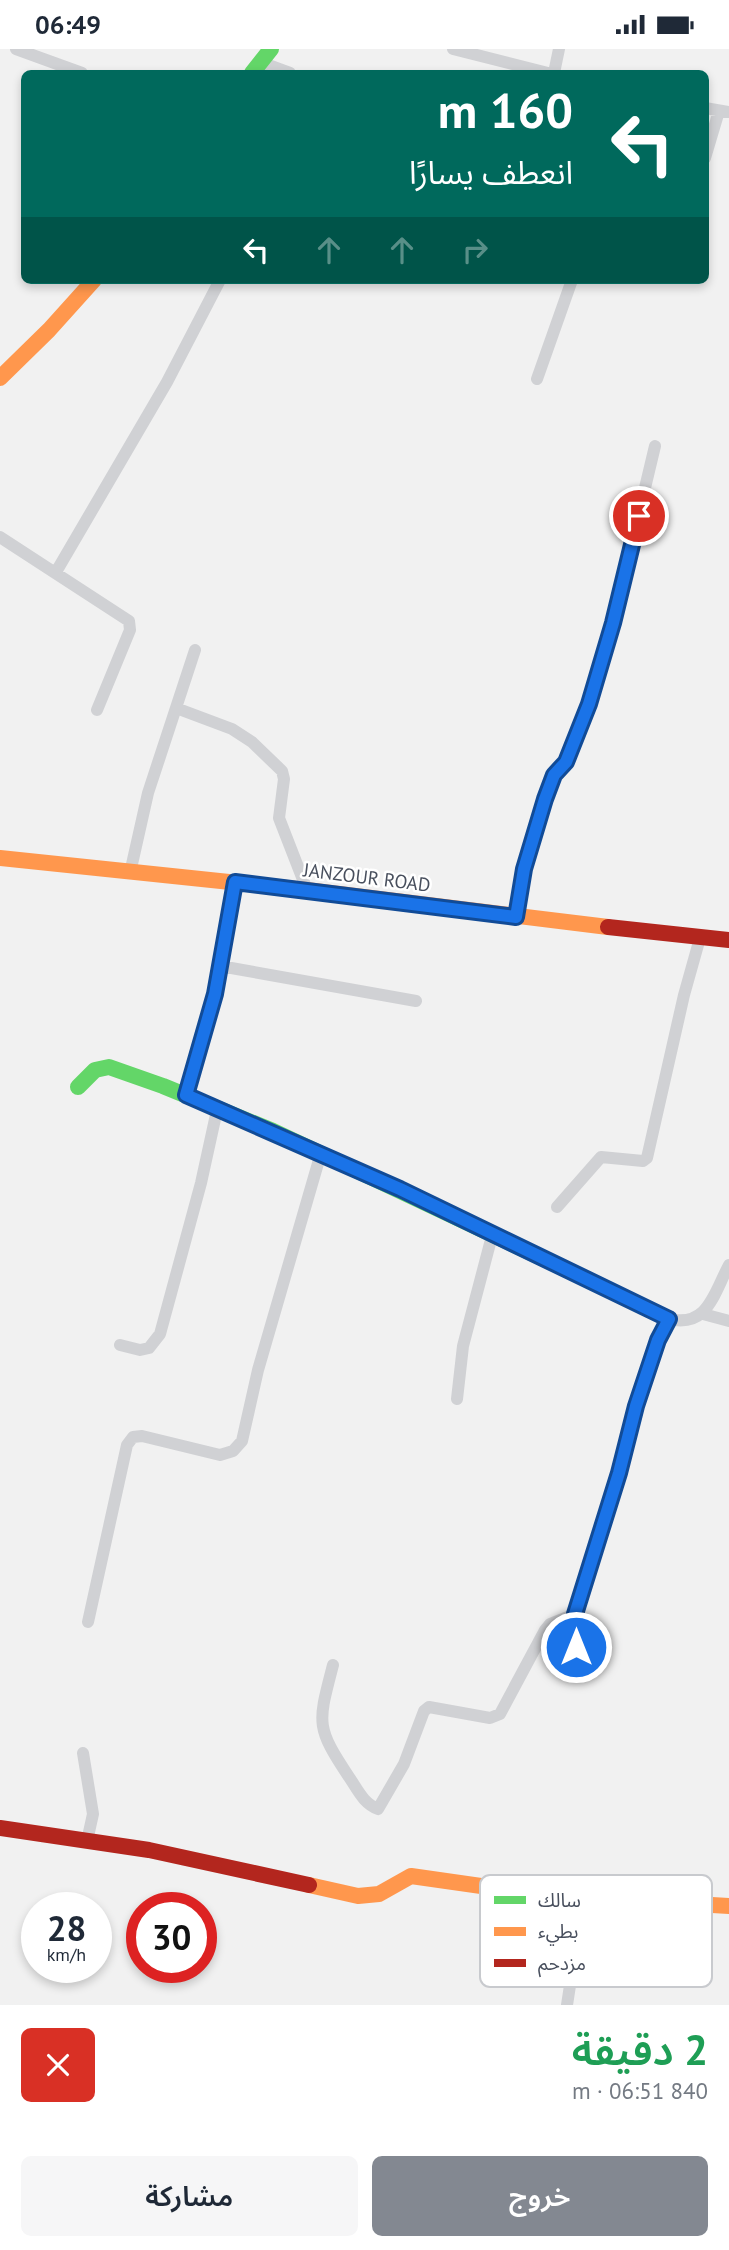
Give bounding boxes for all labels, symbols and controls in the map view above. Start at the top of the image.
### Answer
text: 06:49 [35,8,101,41]
text: 160 m [438,78,573,142]
icon: left [597,98,688,189]
text: انعطف يسارًا [409,151,573,193]
icon: left [237,231,275,269]
icon: ahead [310,231,348,269]
icon: ahead [383,231,421,269]
icon: right [456,231,494,269]
pin [609,486,669,546]
icon: arrive [620,497,658,535]
street label: JANZOUR ROAD [301,857,432,897]
position arrow [539,1610,613,1684]
legend [480,1875,712,1987]
text: سالك [538,1888,581,1912]
speed limit sign: 30 [126,1892,217,1983]
text: 28 [47,1905,86,1951]
text: بطيء [538,1919,578,1946]
text: km/h [47,1943,86,1966]
text: مزدحم [538,1951,586,1978]
text: 2 دقيقة [572,2022,708,2077]
button: close [21,2028,95,2102]
text: 840 m · 06:51 [572,2076,708,2105]
button: مشاركة [21,2156,358,2236]
button: خروج [372,2156,708,2236]

